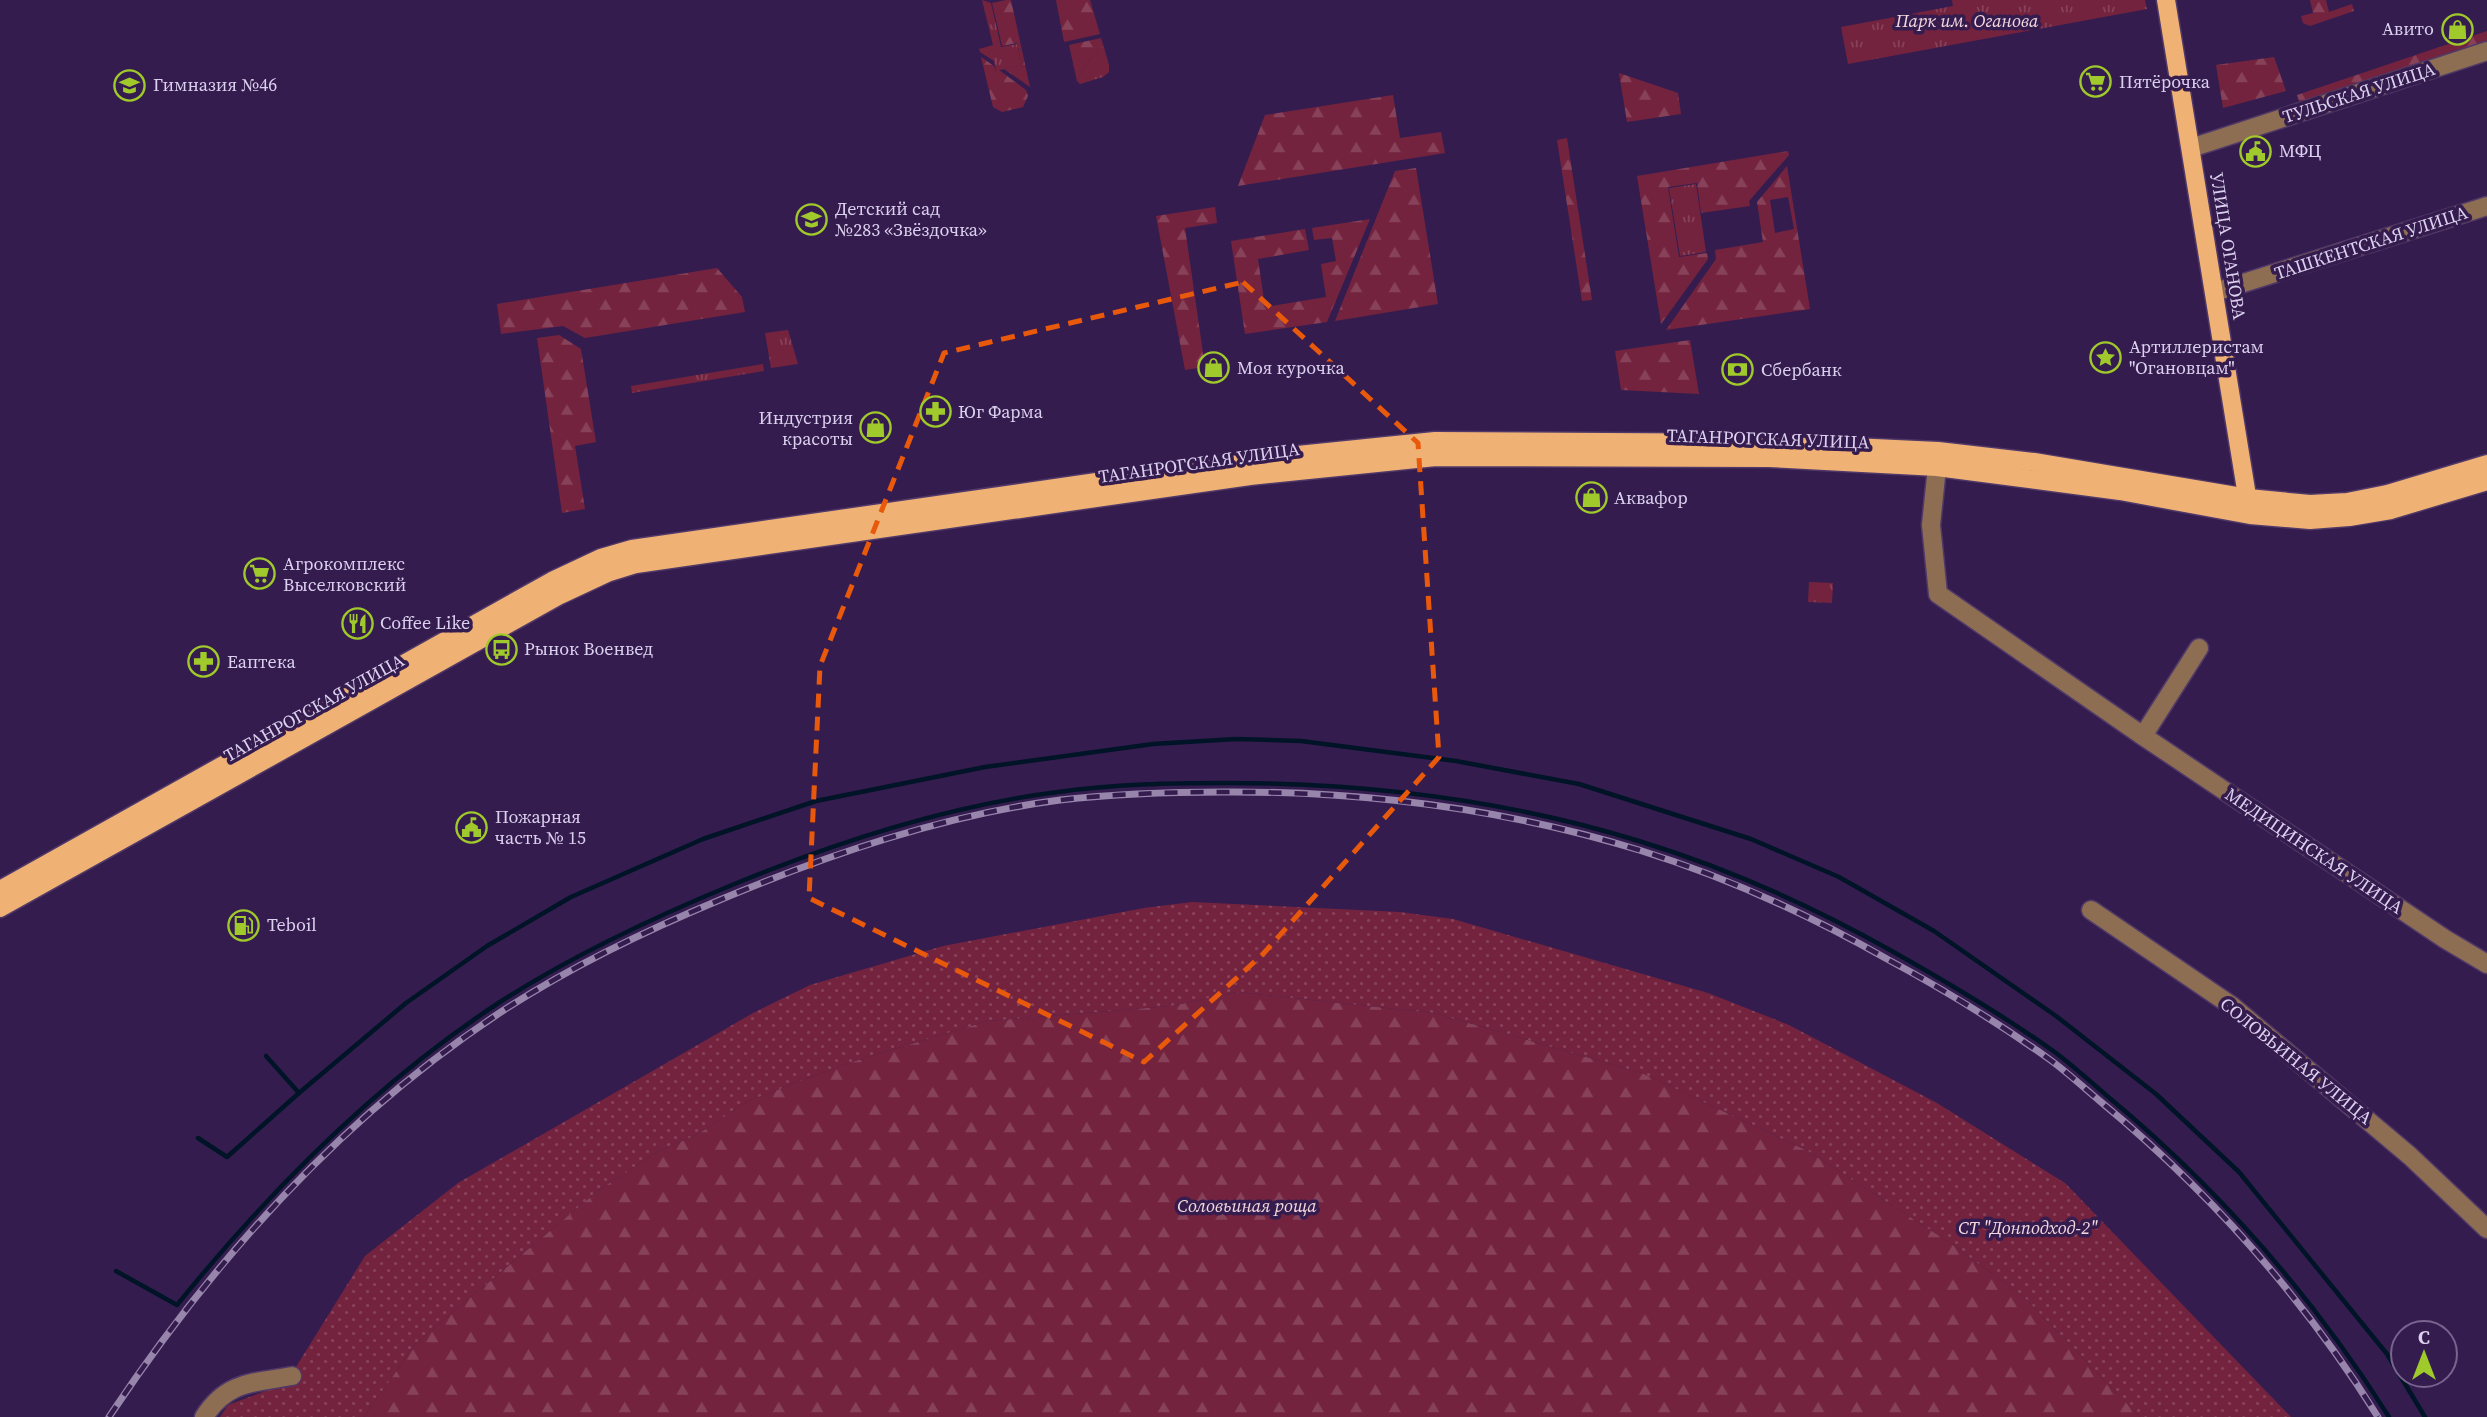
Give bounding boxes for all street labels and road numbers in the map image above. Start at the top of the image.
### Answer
street label: ТУЛЬСКАЯ УЛИЦА [2279,56,2438,129]
street label: УЛИЦА ОГАНОВА [2205,170,2252,321]
street label: ТАШКЕНТСКАЯ УЛИЦА [2271,199,2471,286]
street label: ТАГАНРОГСКАЯ УЛИЦА [1666,422,1870,455]
street label: ТАГАНРОГСКАЯ УЛИЦА [1097,436,1301,489]
street label: ТАГАНРОГСКАЯ УЛИЦА [219,647,409,768]
street label: МЕДИЦИНСКАЯ УЛИЦА [2220,782,2408,920]
street label: СОЛОВЬИНАЯ УЛИЦА [2215,991,2378,1130]

